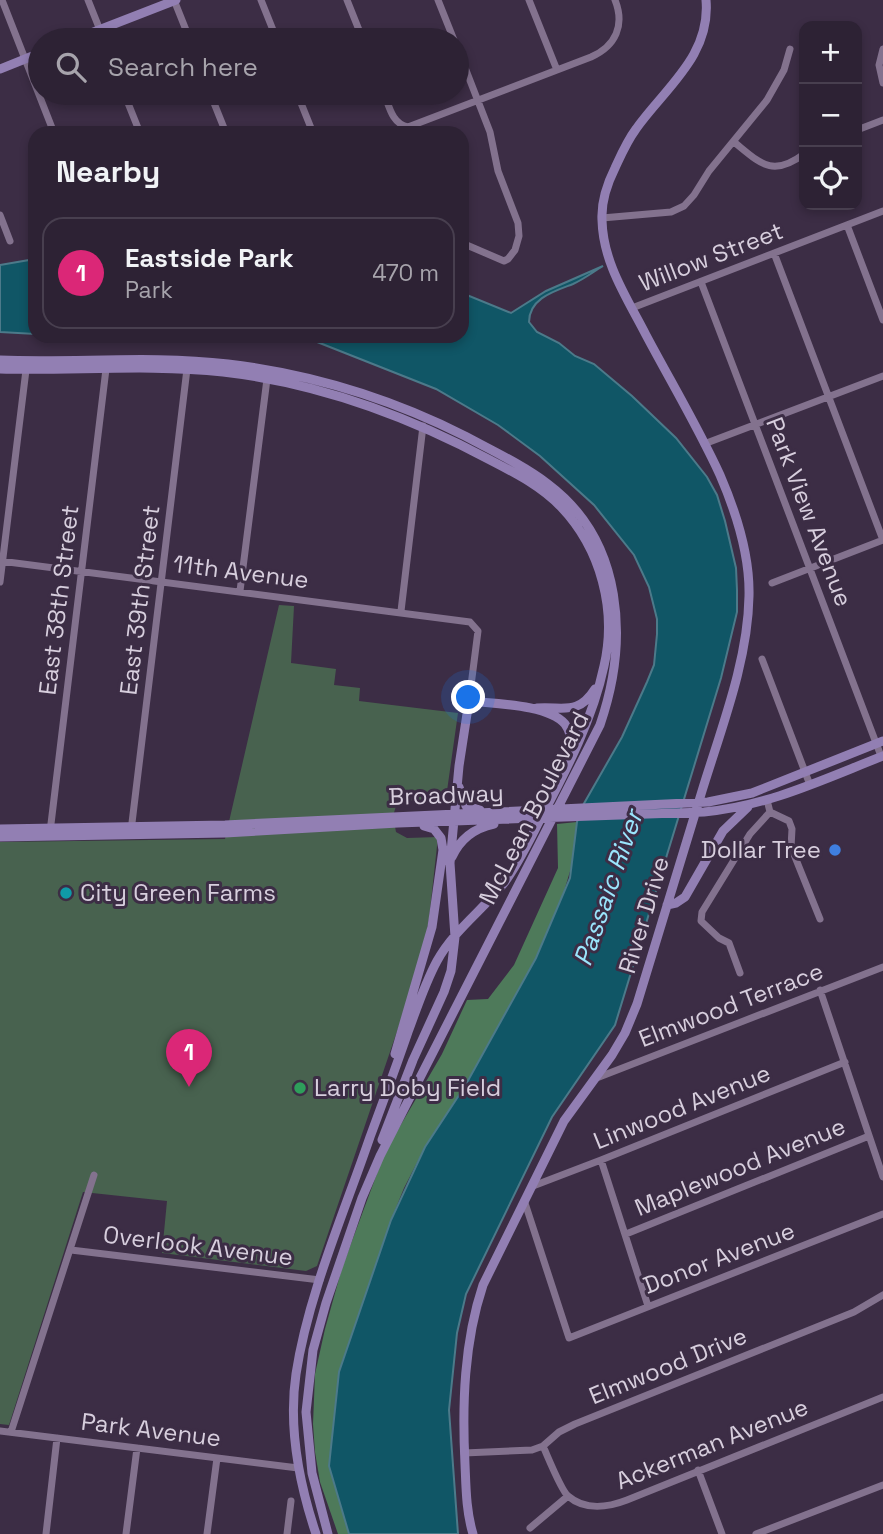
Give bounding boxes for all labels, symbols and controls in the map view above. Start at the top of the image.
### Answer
map controls [799,21,862,210]
button: + [799,21,862,84]
search box [28,28,469,105]
icon: search [52,48,90,86]
text: Search here [108,50,258,84]
button: − [799,84,862,147]
button: locate [799,147,862,210]
text: Nearby [56,152,160,191]
street label: Willow Street [634,215,787,298]
text: Eastside Park [125,241,294,275]
text: 1 [76,258,86,288]
text: 470 m [372,258,439,288]
text: Park [125,275,173,305]
street label: Park View Avenue [759,413,860,611]
street label: East 38th Street [31,503,86,697]
street label: East 39th Street [112,503,167,697]
street label: 11th Avenue [171,548,311,595]
your location [451,680,485,714]
street label: McLean Boulevard [472,706,596,909]
street label: Broadway [388,777,504,812]
water label: Passaic River [565,803,652,970]
place label: Dollar Tree [701,834,821,865]
marker: Dollar Tree [827,842,843,858]
street label: River Drive [611,853,676,977]
place label: City Green Farms [80,877,276,908]
marker: City Green Farms [58,885,74,901]
street label: Elmwood Terrace [634,955,828,1054]
pin: 1 [166,1029,212,1087]
street label: Linwood Avenue [589,1057,775,1156]
place label: Larry Doby Field [314,1072,501,1103]
marker: Larry Doby Field [292,1080,308,1096]
street label: Maplewood Avenue [630,1110,850,1223]
street label: Donor Avenue [639,1214,799,1301]
street label: Overlook Avenue [101,1218,295,1273]
street label: Elmwood Drive [584,1320,751,1411]
street label: Ackerman Avenue [611,1391,813,1496]
street label: Park Avenue [79,1406,223,1453]

